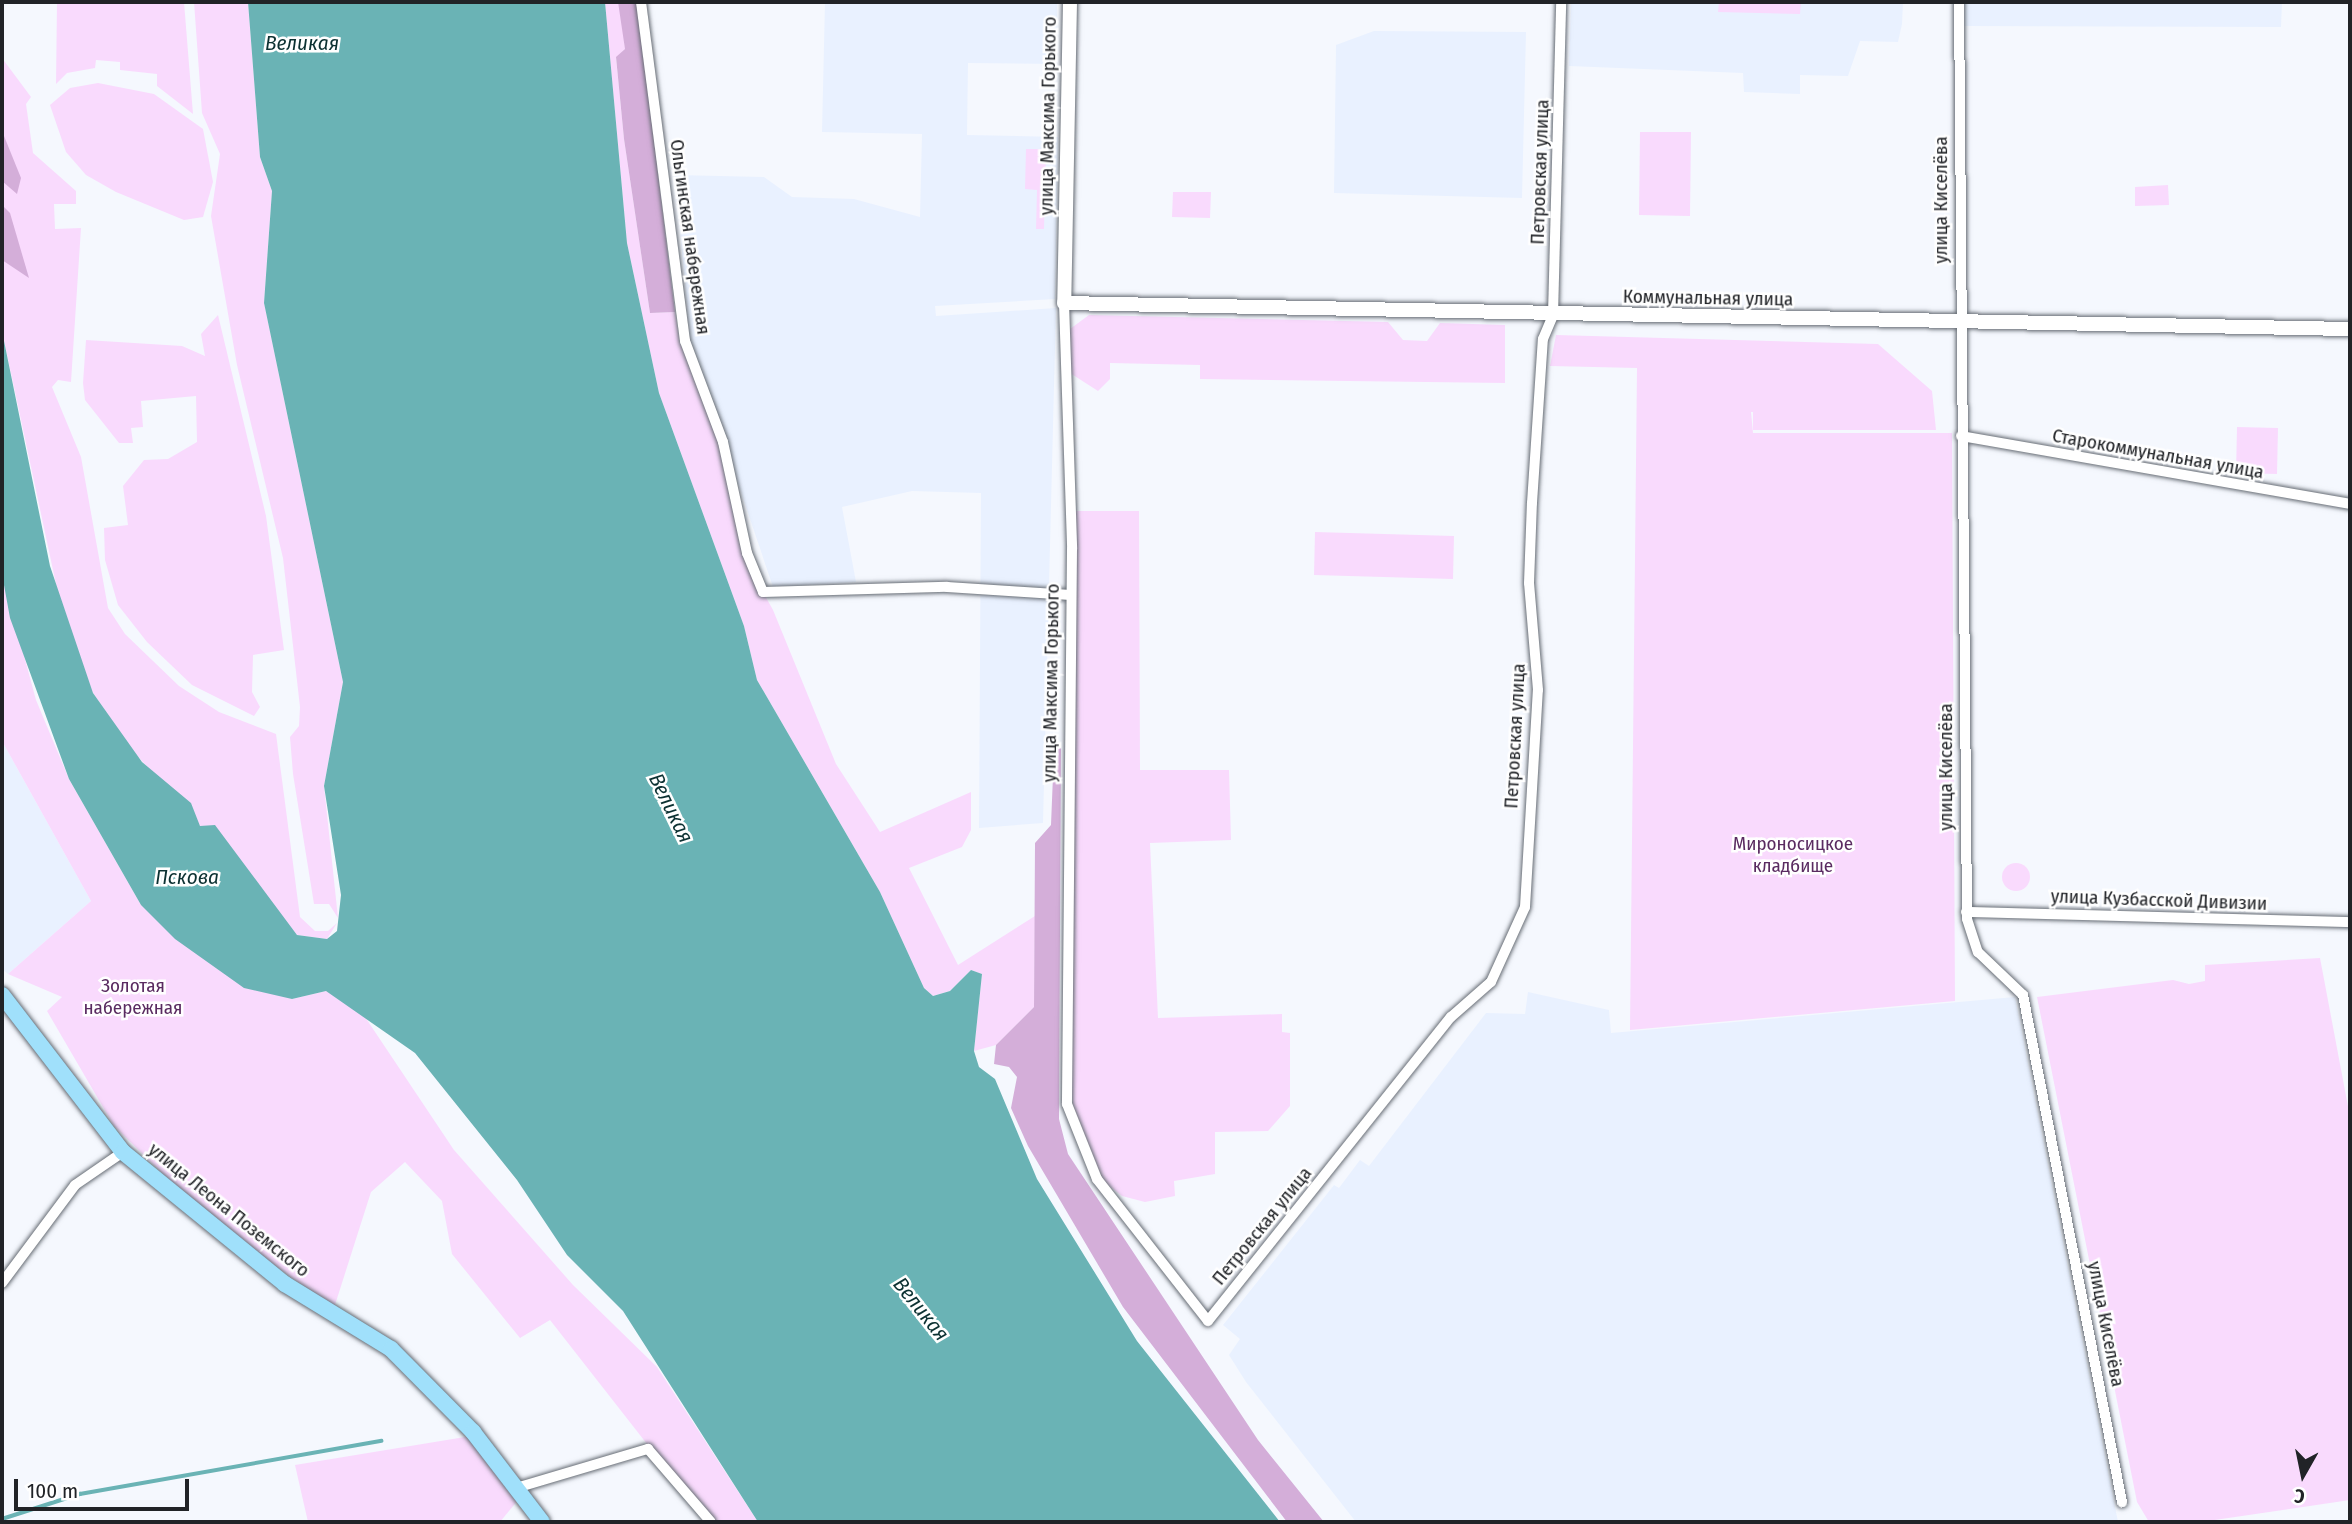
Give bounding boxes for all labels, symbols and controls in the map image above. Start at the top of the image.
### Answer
street label: улица Максима Горького [1035,17,1061,215]
water label: Великая [265,30,339,56]
street label: Петровская улица [1526,99,1554,245]
street label: улица Киселёва [1930,136,1952,264]
street label: Ольгинская набережная [665,138,715,336]
street label: Коммунальная улица [1623,285,1793,311]
street label: Старокоммунальная улица [2050,424,2266,484]
street label: улица Максима Горького [1038,584,1064,782]
street label: Петровская улица [1500,663,1530,809]
street label: улица Киселёва [1935,703,1957,831]
water label: Великая [643,769,699,847]
park label: Мироносицкое кладбище [1733,833,1853,877]
water label: Пскова [155,864,219,890]
street label: улица Кузбасской Дивизии [2050,885,2268,915]
park label: Золотая набережная [83,975,183,1019]
street label: улица Леона Поземского [144,1138,314,1282]
street label: Петровская улица [1207,1162,1317,1290]
street label: улица Киселёва [2083,1259,2129,1389]
water label: Великая [888,1272,954,1346]
north arrow [2268,1440,2338,1510]
scale bar [18,1464,192,1508]
text: 100 m [27,1478,78,1504]
text: С [2293,1484,2306,1508]

